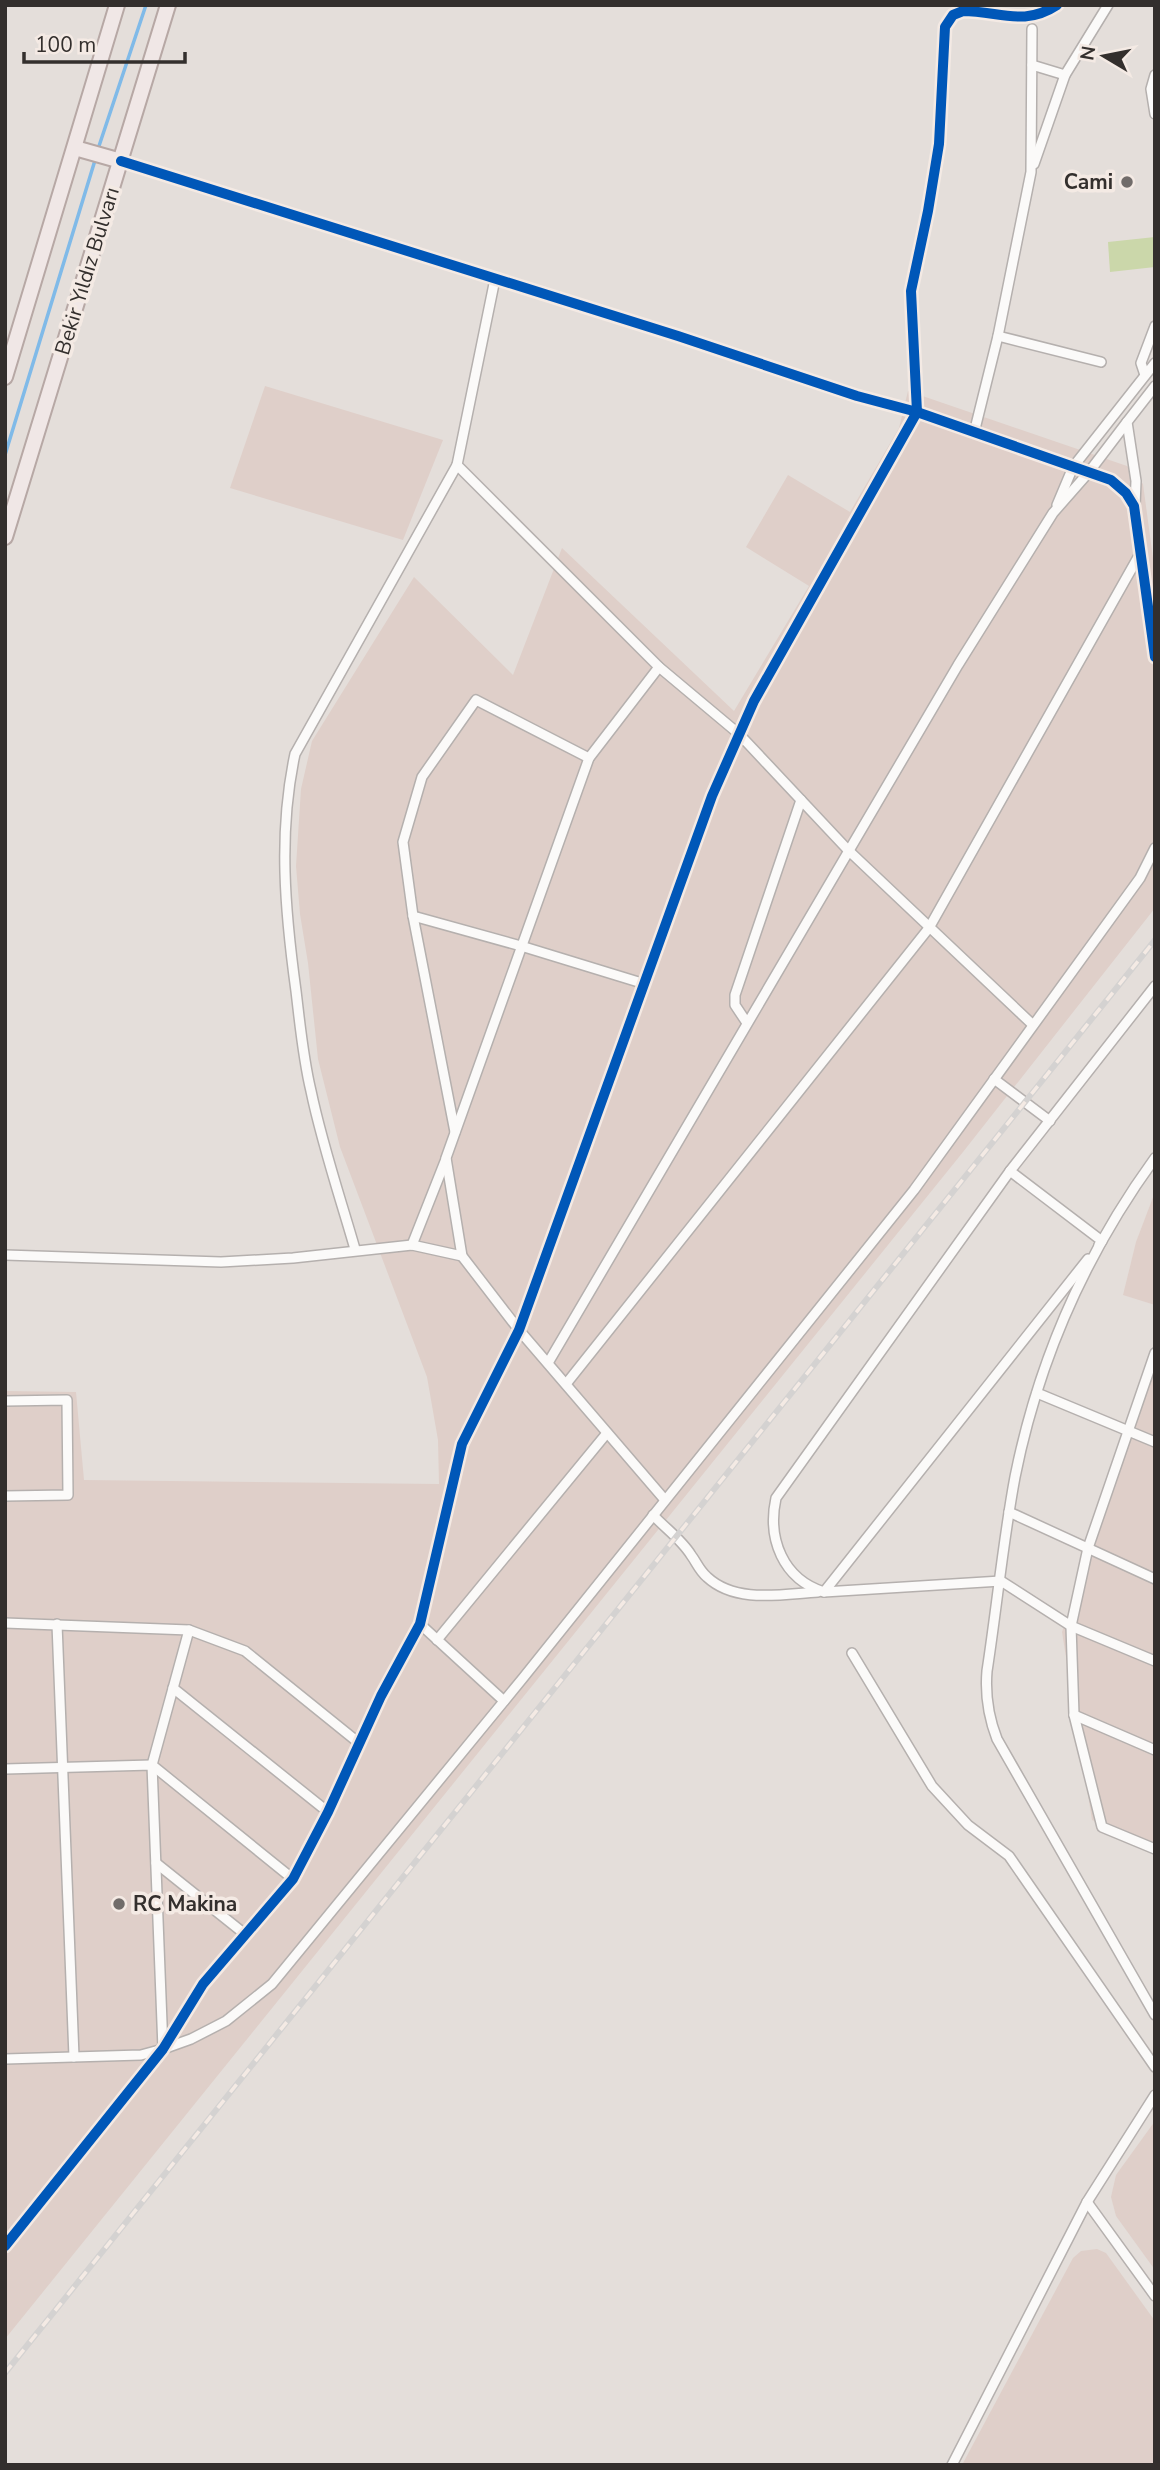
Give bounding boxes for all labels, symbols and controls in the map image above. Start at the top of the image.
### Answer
scale bar [24,21,186,65]
north arrow [1069,21,1139,91]
text: 100 m [35,31,96,59]
text: N [1074,44,1102,62]
place label: Cami [1064,168,1113,196]
marker: Cami [1119,174,1135,190]
street label: Bekir Yıldız Bulvarı [48,184,126,358]
place label: RC Makina [133,1890,237,1918]
marker: RC Makina [111,1896,127,1912]

